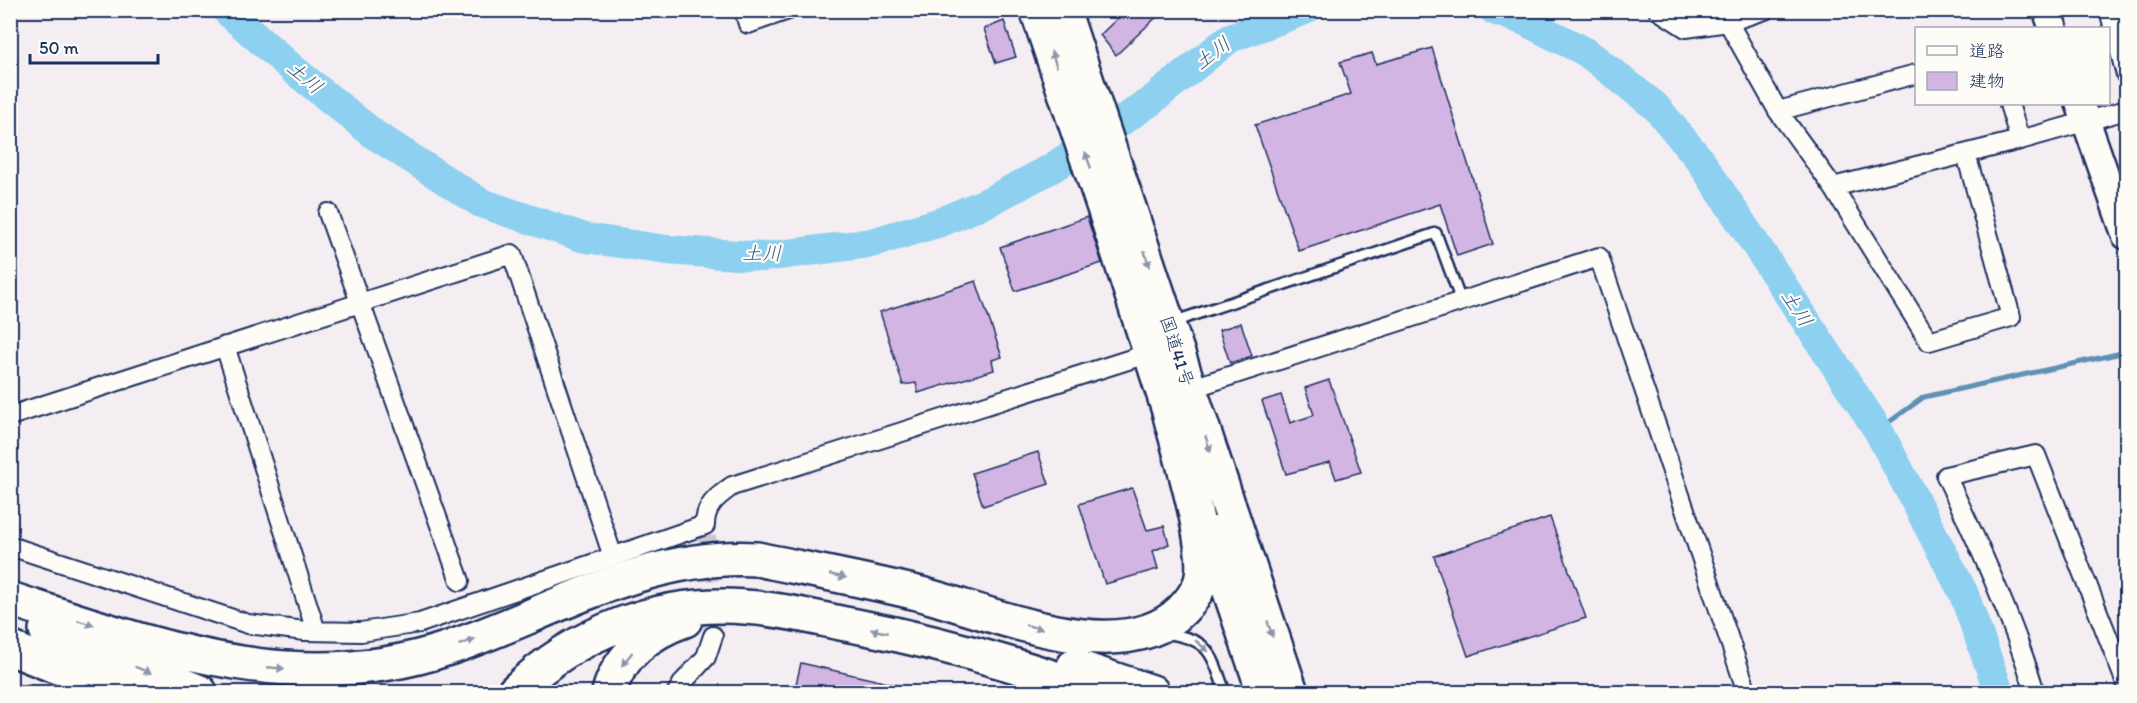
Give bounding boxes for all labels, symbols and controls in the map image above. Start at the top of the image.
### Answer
scale bar [30,27,158,65]
legend [1915,27,2110,105]
water label: 土川 [1189,31,1235,75]
text: 50 m [39,37,79,59]
text: 道路 [1969,40,2005,62]
one-way arrow [1048,50,1058,68]
water label: 土川 [282,55,328,99]
text: 建物 [1969,70,2005,92]
one-way arrow [1083,151,1092,169]
water label: 土川 [742,241,782,265]
one-way arrow [1143,250,1152,268]
water label: 土川 [1776,285,1818,331]
street label: 国道41号 [1155,313,1199,389]
one-way arrow [1204,435,1213,453]
one-way arrow [829,572,848,581]
one-way arrow [77,619,95,628]
one-way arrow [1265,620,1275,638]
one-way arrow [1025,622,1044,632]
one-way arrow [869,626,888,635]
one-way arrow [458,636,476,646]
one-way arrow [1194,640,1210,653]
one-way arrow [620,651,633,667]
one-way arrow [266,663,285,673]
one-way arrow [134,665,152,675]

